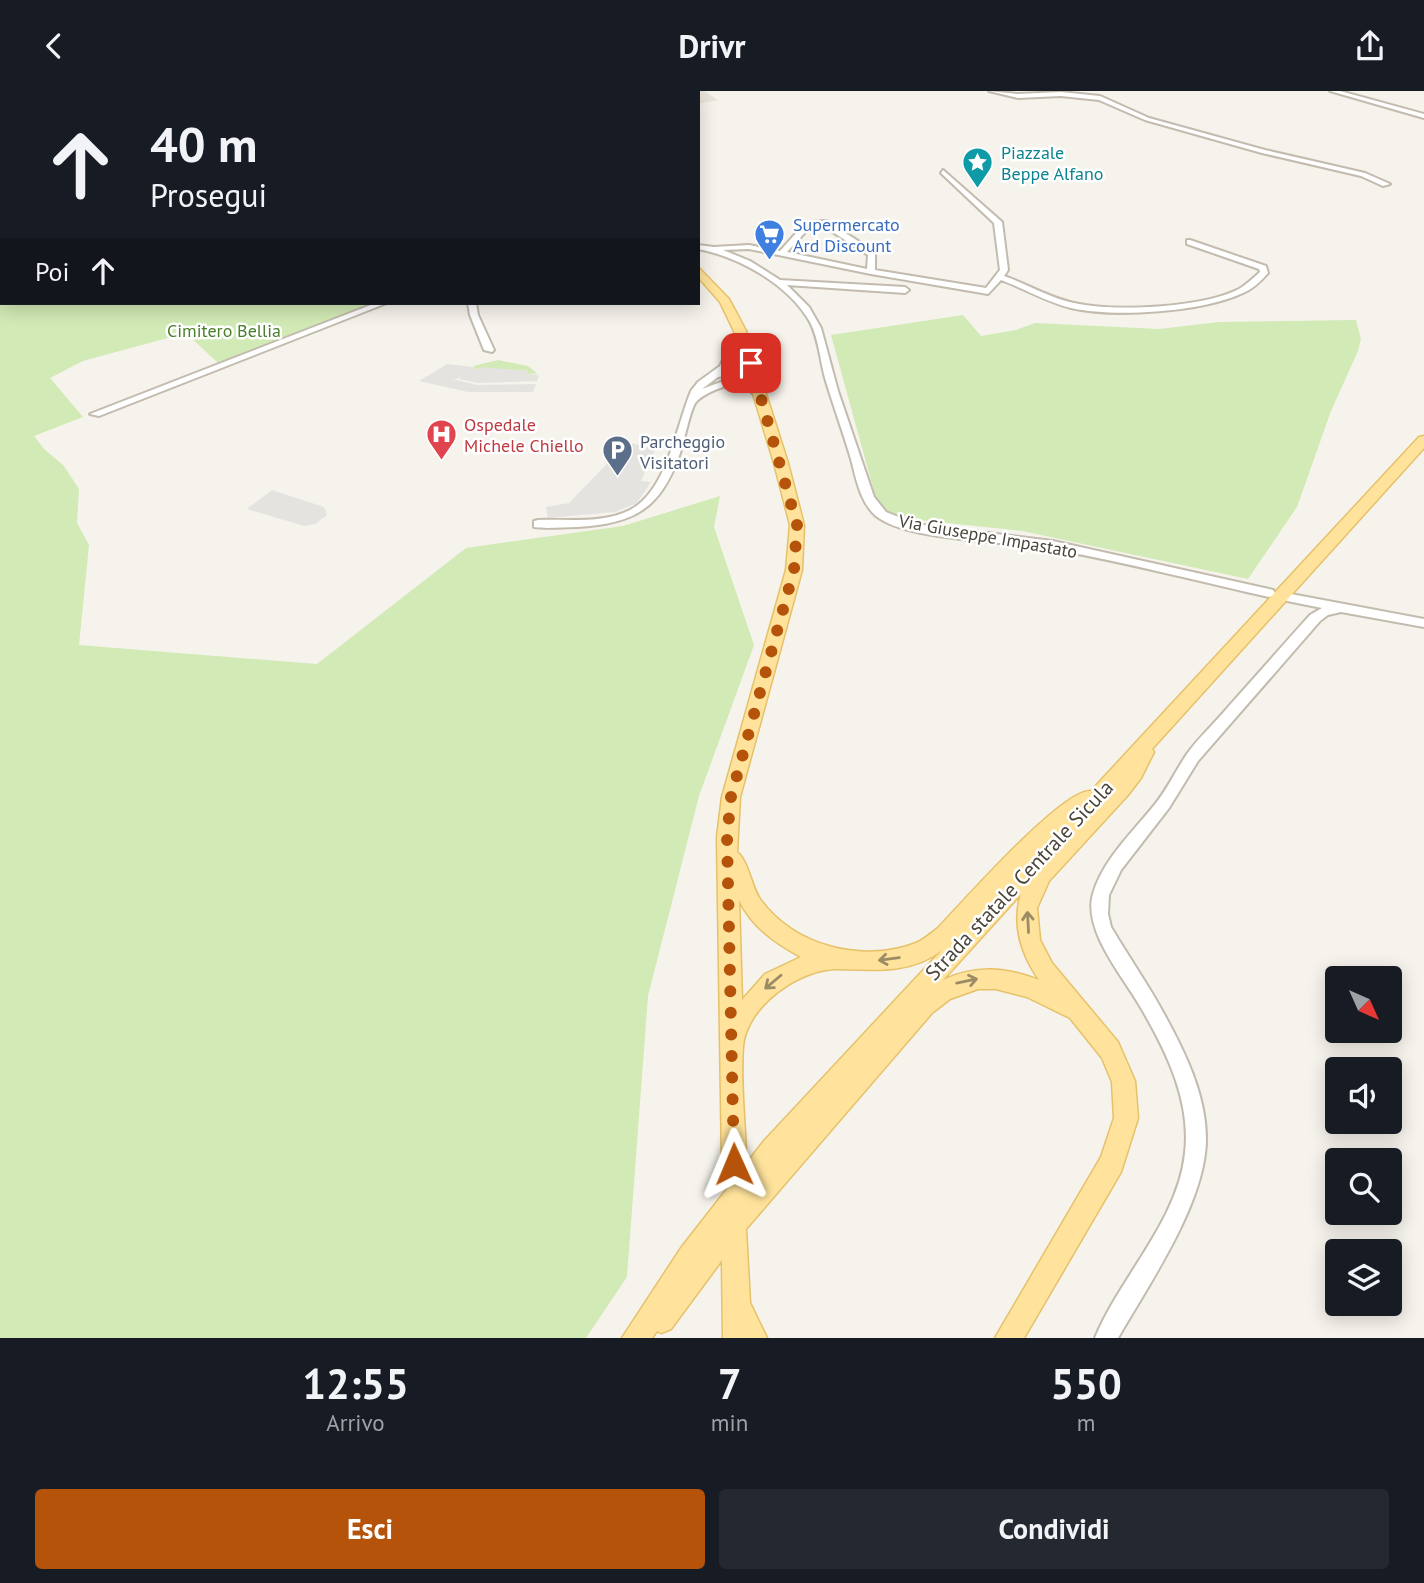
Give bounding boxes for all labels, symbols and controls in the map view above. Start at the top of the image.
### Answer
text: Drivr [678,25,746,67]
icon: back [35,27,73,65]
icon: share [1351,27,1389,65]
text: 40 m [150,112,257,176]
icon: ahead [35,119,126,210]
place label: Piazzale Beppe Alfano [1001,141,1103,185]
place icon: Piazzale Beppe Alfano [961,145,995,189]
text: Prosegui [150,174,267,216]
place label: Supermercato Ard Discount [793,213,900,257]
supermarket icon: Supermercato Ard Discount [753,217,787,261]
icon: ahead [84,252,122,290]
text: Poi [35,255,70,288]
park label: Cimitero Bellia [167,319,281,342]
pin [721,333,781,393]
icon: arrive [732,344,770,382]
place label: Ospedale Michele Chiello [464,413,584,457]
hospital icon: Ospedale Michele Chiello [424,417,458,461]
place label: Parcheggio Visitatori [639,430,725,474]
parking icon: Parcheggio Visitatori [600,434,634,478]
street label: Via Giuseppe Impastato [896,509,1079,563]
street label: Strada statale Centrale Sicula [919,774,1119,986]
one-way arrow [1021,911,1034,934]
one-way arrow [878,953,901,966]
north arrow [1325,966,1402,1043]
map controls [1325,966,1402,1316]
one-way arrow [764,973,782,989]
one-way arrow [955,974,978,988]
button: sound [1325,1057,1402,1134]
position arrow [697,1127,771,1201]
button: search [1325,1148,1402,1225]
button: layers [1325,1239,1402,1316]
text: 12:55 [302,1356,409,1411]
text: 7 [718,1356,741,1411]
text: 550 [1050,1356,1122,1411]
text: Arrivo [326,1408,385,1437]
text: min [711,1408,748,1437]
text: m [1077,1408,1095,1437]
button: Esci [35,1489,705,1569]
button: Condividi [719,1489,1389,1569]

